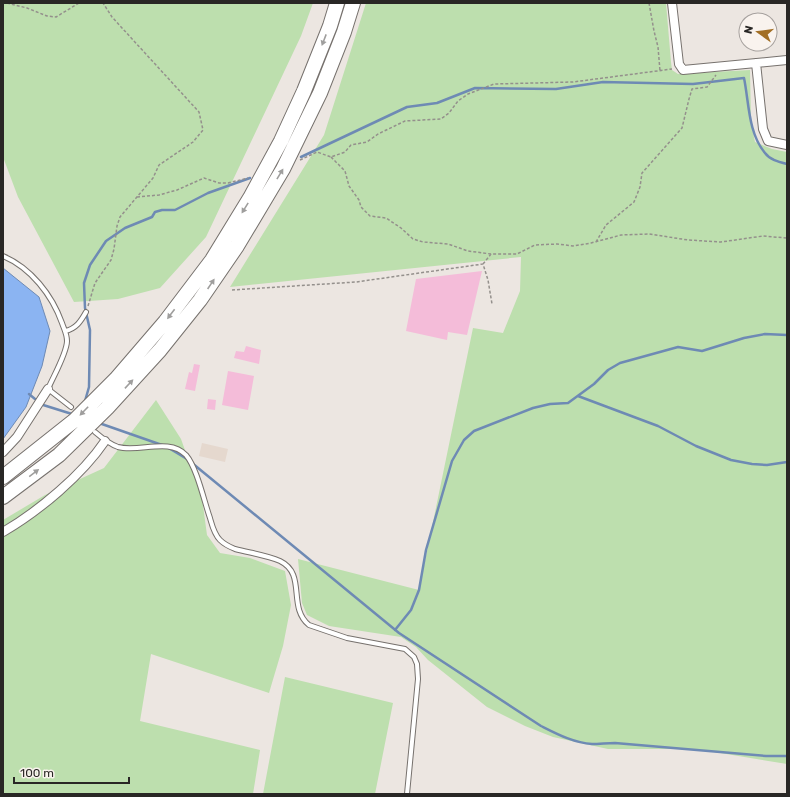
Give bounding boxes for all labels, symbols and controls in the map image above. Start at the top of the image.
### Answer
north arrow [738,12,778,52]
text: N [742,24,756,35]
one-way arrow [321,34,327,46]
one-way arrow [276,168,283,180]
one-way arrow [241,202,248,214]
one-way arrow [207,279,215,289]
one-way arrow [166,309,175,320]
one-way arrow [124,379,133,389]
one-way arrow [79,406,89,416]
one-way arrow [29,469,40,478]
scale bar [14,759,129,785]
text: 100 m [20,766,54,780]

